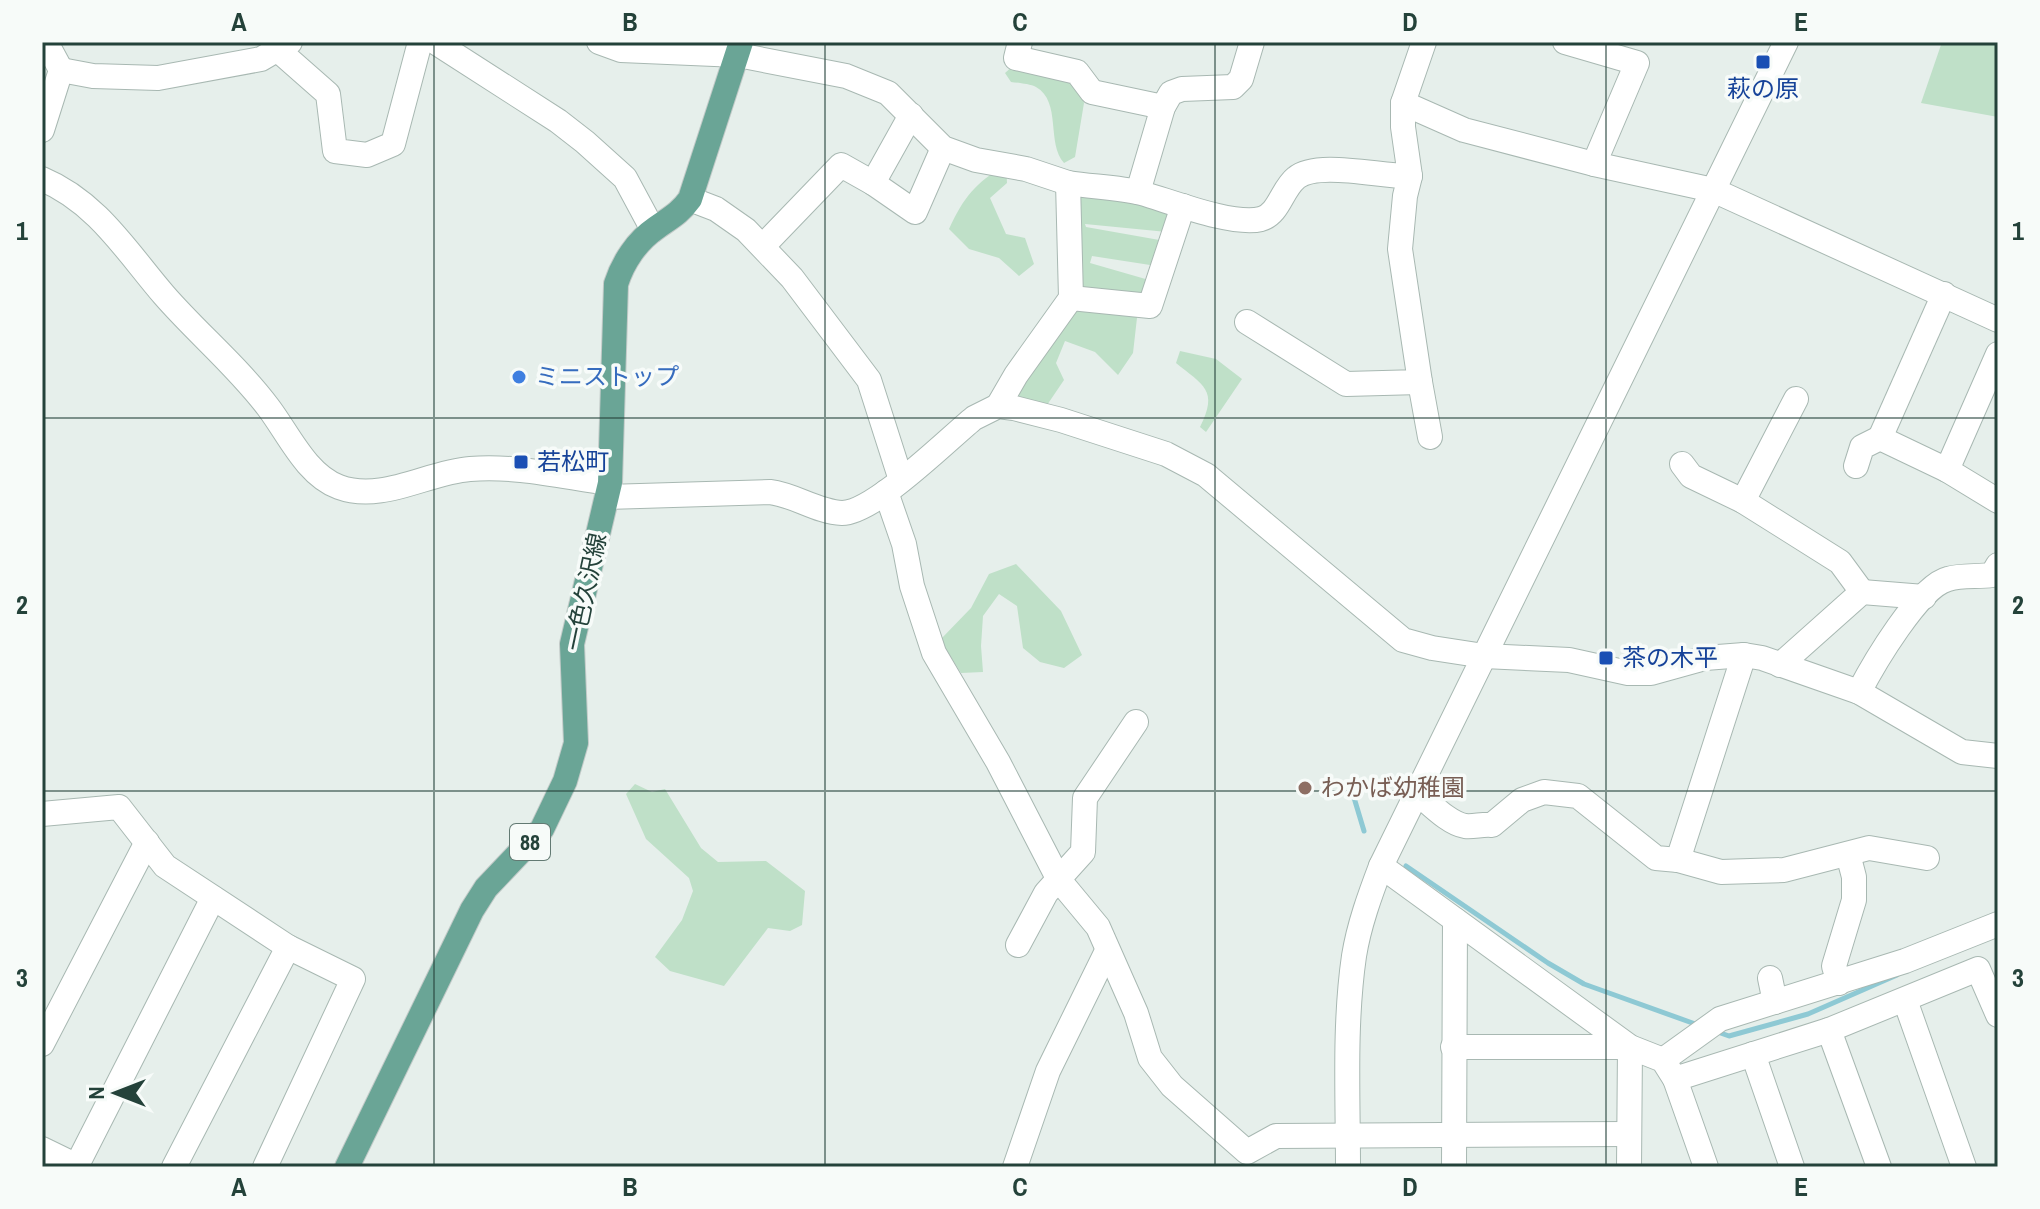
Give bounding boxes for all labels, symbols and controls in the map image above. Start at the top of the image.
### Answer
text: A [231,4,247,39]
text: B [622,4,638,39]
text: C [1012,4,1028,39]
text: D [1402,4,1418,39]
text: E [1794,4,1808,39]
marker: 萩の原 [1754,53,1772,71]
place label: 萩の原 [1727,72,1799,104]
text: 1 [16,213,28,248]
text: 1 [2012,213,2024,248]
place label: ミニストップ [535,360,679,392]
marker: ミニストップ [510,368,528,386]
place label: 若松町 [537,445,609,477]
marker: 若松町 [512,453,530,471]
street label: 一色久沢線 [557,530,613,654]
text: 2 [16,587,28,622]
text: 2 [2012,587,2024,622]
place label: 茶の木平 [1622,641,1718,673]
marker: 茶の木平 [1597,649,1615,667]
place label: わかば幼稚園 [1321,771,1465,803]
marker: わかば幼稚園 [1296,779,1314,797]
road number: 88 [510,824,550,860]
text: 3 [16,960,28,995]
text: 3 [2012,960,2024,995]
north arrow [76,1053,156,1133]
text: N [81,1086,111,1100]
text: A [231,1169,247,1204]
text: B [622,1169,638,1204]
text: C [1012,1169,1028,1204]
text: D [1402,1169,1418,1204]
text: E [1794,1169,1808,1204]

